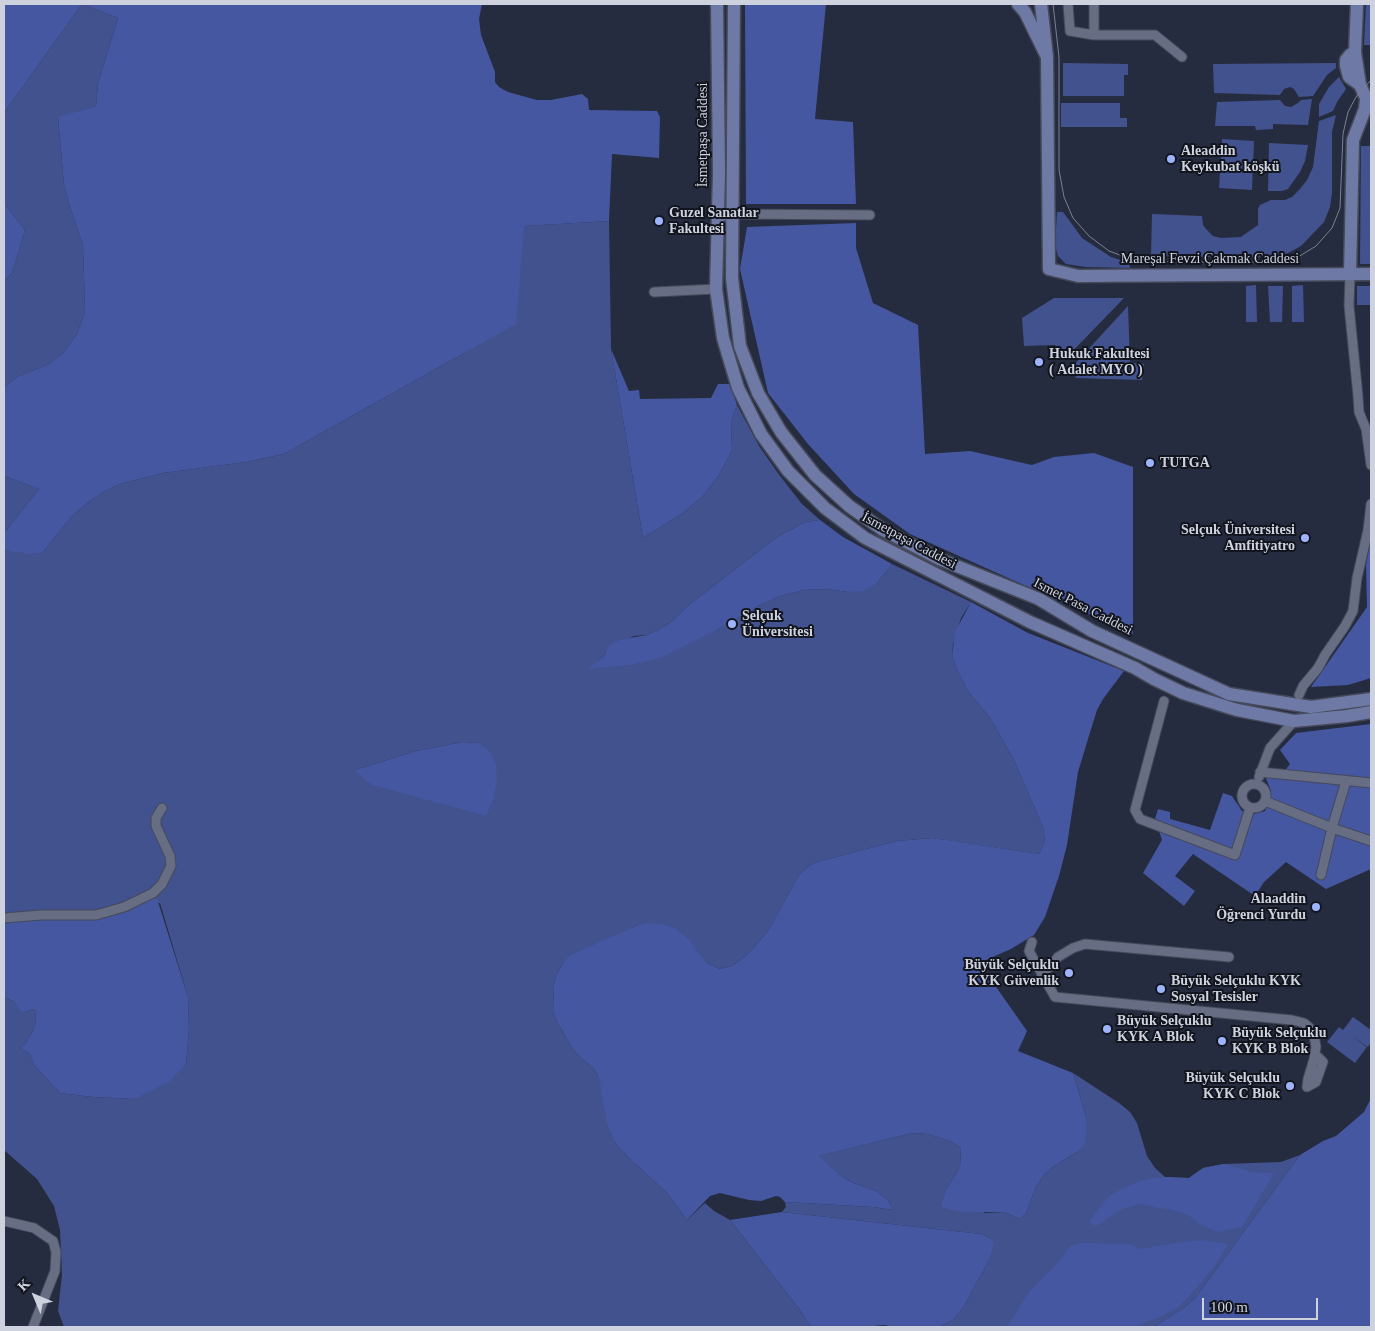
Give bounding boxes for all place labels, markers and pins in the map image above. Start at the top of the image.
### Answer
place label: Aleaddin Keykubat köşkü [1181,143,1279,176]
marker: Aleaddin Keykubat köşkü [1165,153,1177,165]
place label: Guzel Sanatlar Fakultesi [669,205,759,238]
marker: Guzel Sanatlar Fakultesi [653,215,665,227]
place label: Hukuk Fakultesi ( Adalet MYO ) [1049,346,1150,378]
marker: Hukuk Fakultesi ( Adalet MYO ) [1033,356,1045,368]
place label: TUTGA [1160,455,1210,471]
marker: TUTGA [1144,457,1156,469]
place label: Selçuk Üniversitesi Amfitiyatro [1181,522,1295,554]
marker: Selçuk Üniversitesi Amfitiyatro [1299,532,1311,544]
place label: Selçuk Üniversitesi [742,608,813,640]
marker: Selçuk Üniversitesi [726,618,738,630]
place label: Alaaddin Öğrenci Yurdu [1216,891,1306,924]
marker: Alaaddin Öğrenci Yurdu [1310,901,1322,913]
place label: Büyük Selçuklu KYK Güvenlik [964,957,1059,990]
marker: Büyük Selçuklu KYK Güvenlik [1063,967,1075,979]
place label: Büyük Selçuklu KYK Sosyal Tesisler [1171,973,1301,1006]
marker: Büyük Selçuklu KYK Sosyal Tesisler [1155,983,1167,995]
place label: Büyük Selçuklu KYK A Blok [1117,1013,1212,1046]
marker: Büyük Selçuklu KYK A Blok [1101,1023,1113,1035]
place label: Büyük Selçuklu KYK B Blok [1232,1025,1327,1058]
marker: Büyük Selçuklu KYK B Blok [1216,1035,1228,1047]
place label: Büyük Selçuklu KYK C Blok [1185,1070,1280,1102]
marker: Büyük Selçuklu KYK C Blok [1284,1080,1296,1092]

